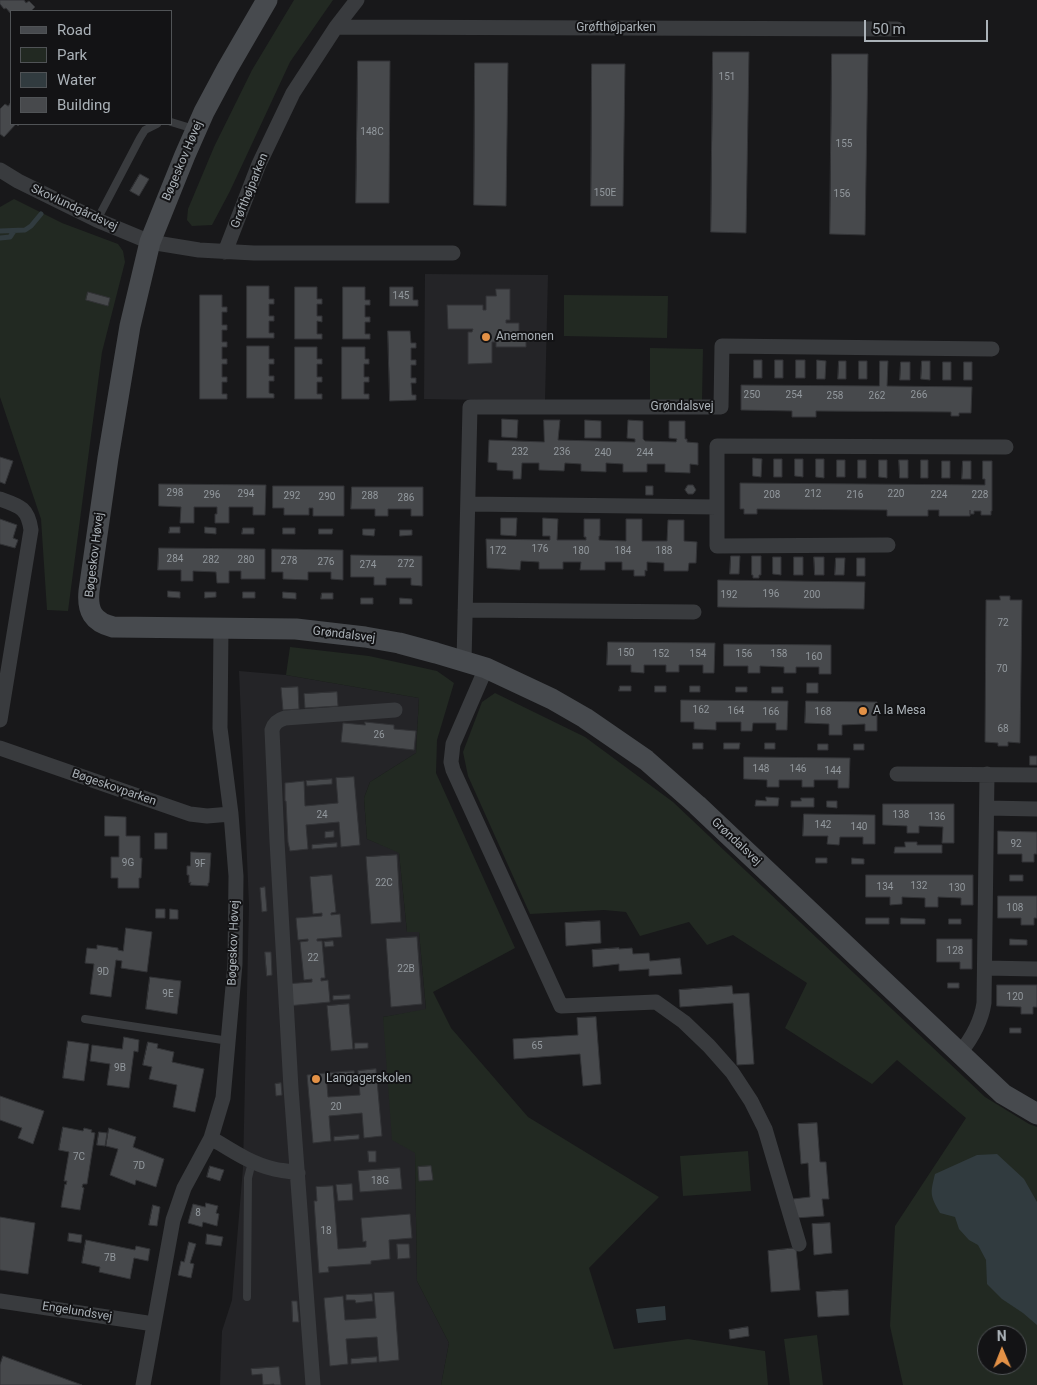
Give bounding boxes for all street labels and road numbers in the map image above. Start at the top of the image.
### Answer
street label: Grøfthøjparken [576,21,656,35]
street label: Bøgeskov Høvej [160,119,206,203]
street label: Grøfthøjparken [228,151,272,231]
street label: Skovlundgårdsvej [28,182,120,234]
street label: Grøndalsvej [650,400,714,414]
street label: Bøgeskov Høvej [83,512,107,598]
street label: Grøndalsvej [312,624,376,646]
street label: Bøgeskovparken [70,767,158,809]
street label: Grøndalsvej [708,815,764,869]
street label: Bøgeskov Høvej [225,900,243,986]
street label: Engelundsvej [41,1299,113,1325]

